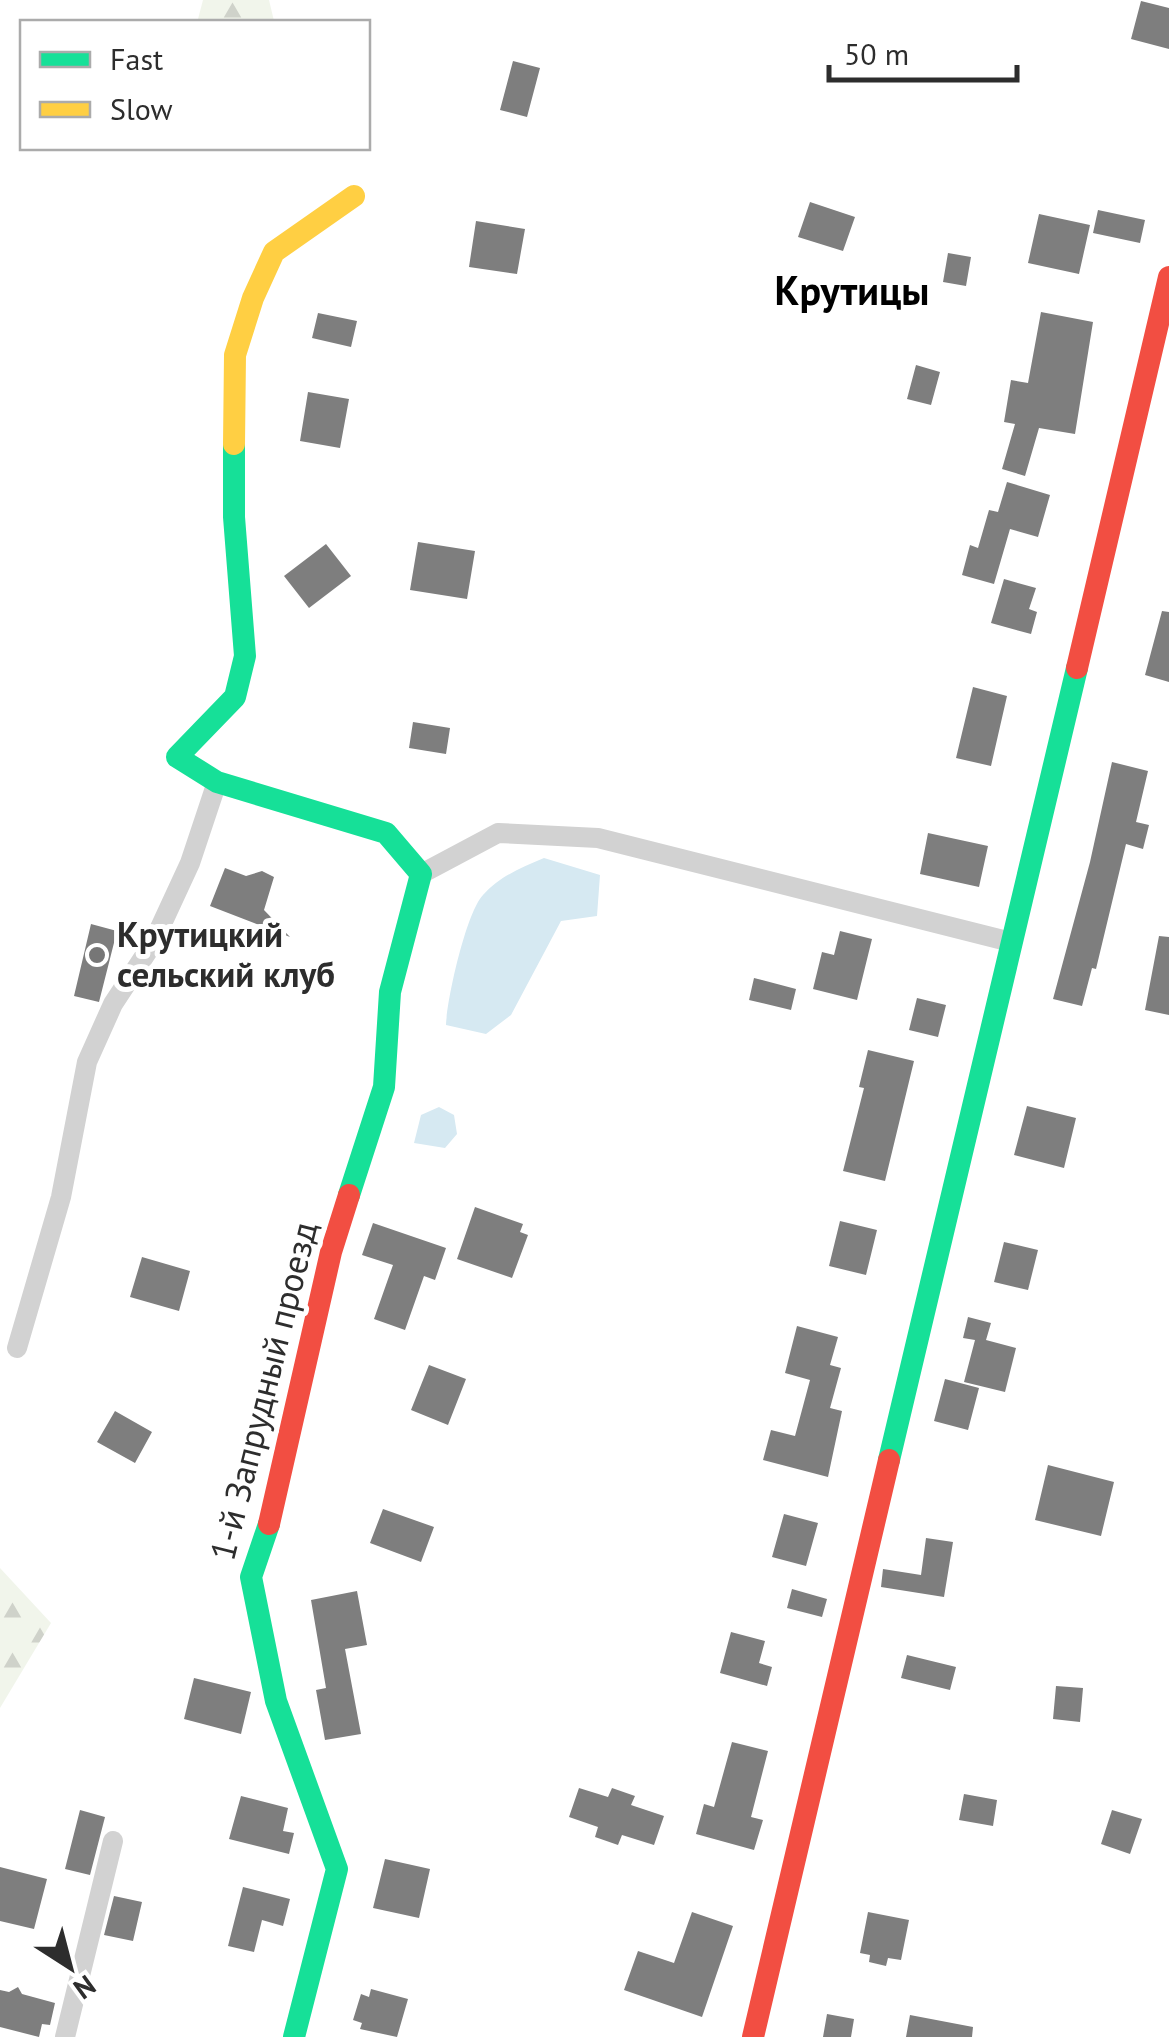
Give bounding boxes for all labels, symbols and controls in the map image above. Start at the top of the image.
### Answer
legend [20,20,370,150]
scale bar [829,20,1016,82]
text: 50 m [844,34,909,73]
text: Fast [110,39,163,78]
text: Slow [110,89,173,128]
district label: Крутицы [775,264,929,316]
place label: Крутицкий сельский клуб [117,911,335,997]
marker: Крутицкий сельский клуб [86,944,108,966]
street label: 1-й Запрудный проезд [199,1217,327,1565]
north arrow [20,1917,120,2017]
text: N [67,1967,103,2008]

